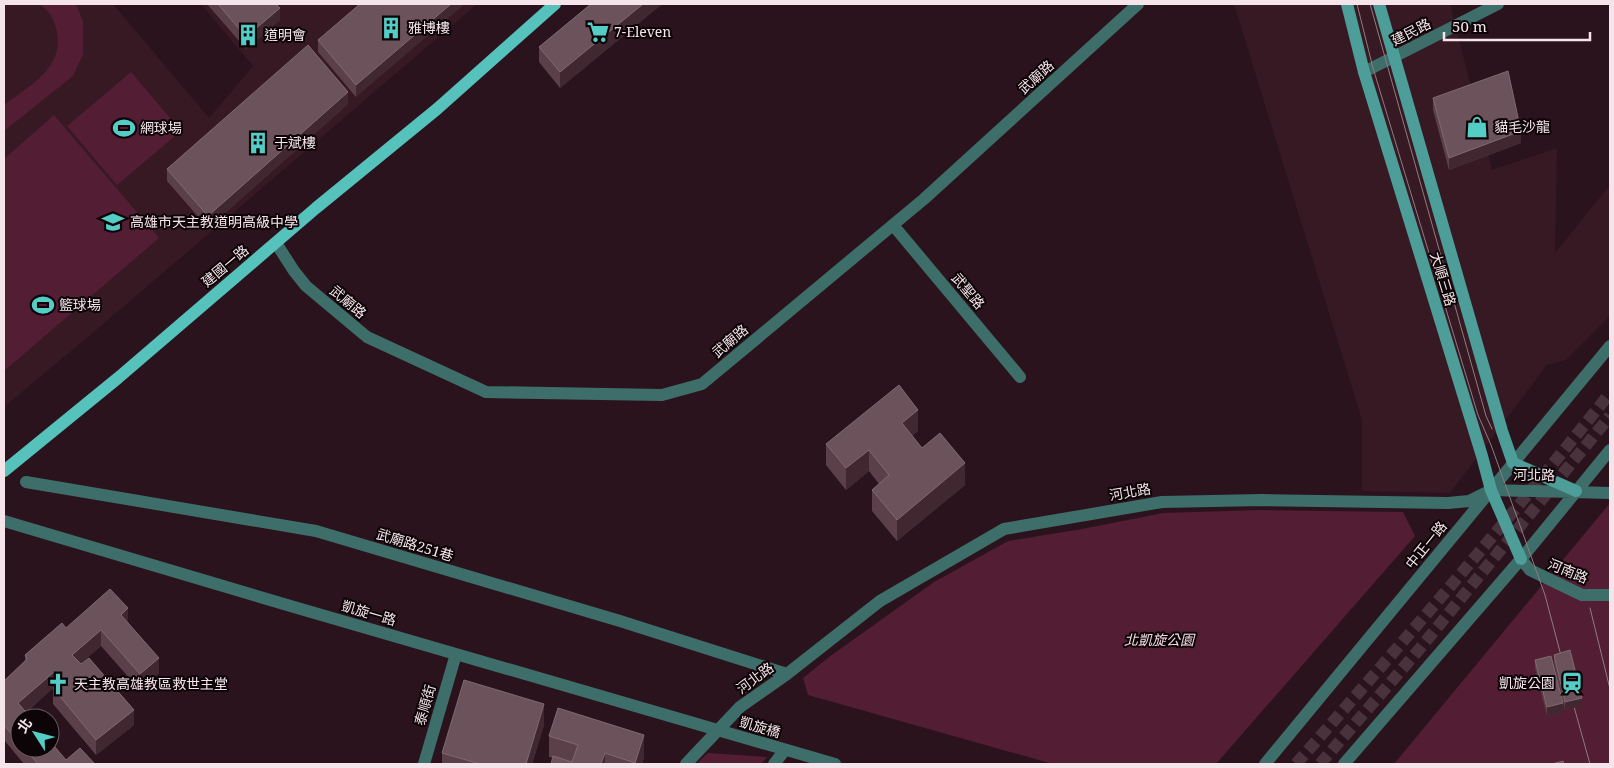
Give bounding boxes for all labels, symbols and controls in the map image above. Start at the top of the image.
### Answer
scale bar [1444,10,1590,42]
street label: 建民路 [1388,14,1434,50]
building icon: 雅博樓 [378,15,404,41]
text: 50 m [1452,16,1487,36]
place label: 雅博樓 [408,18,450,37]
supermarket icon: 7-Eleven [585,19,611,45]
building icon: 道明會 [235,22,261,48]
place label: 7-Eleven [614,22,671,41]
place label: 道明會 [264,25,306,44]
street label: 武廟路 [1014,56,1058,98]
shop icon: 貓毛沙龍 [1464,114,1490,140]
sports icon: 網球場 [111,115,137,141]
place label: 貓毛沙龍 [1494,117,1550,136]
place label: 網球場 [140,118,182,137]
building icon: 于斌樓 [245,130,271,156]
place label: 于斌樓 [274,133,316,152]
school or university icon: 高雄市天主教道明高級中學 [100,209,126,235]
place label: 高雄市天主教道明高級中學 [130,212,298,231]
street label: 建國一路 [197,240,252,291]
street label: 大順三路 [1426,249,1461,308]
street label: 武聖路 [948,268,989,313]
street label: 武廟路 [326,281,371,322]
sports icon: 籃球場 [30,292,56,318]
place label: 籃球場 [59,295,101,314]
street label: 武廟路 [707,320,752,361]
street label: 河北路 [1513,465,1555,484]
street label: 河北路 [1108,479,1152,505]
street label: 中正一路 [1401,517,1451,572]
street label: 武廟路251巷 [374,524,456,565]
street label: 河南路 [1545,554,1591,587]
street label: 凱旋一路 [340,596,399,629]
park label: 北凱旋公園 [1124,630,1196,649]
street label: 河北路 [732,658,777,698]
station icon: 凱旋公園 [1559,670,1585,696]
church icon: 天主教高雄教區救世主堂 [45,671,71,697]
place label: 凱旋公園 [1499,673,1555,692]
place label: 天主教高雄教區救世主堂 [74,674,228,693]
street label: 泰順街 [410,682,439,728]
north arrow [10,708,60,758]
street label: 凱旋橋 [737,712,783,741]
text: 北 [12,714,36,736]

